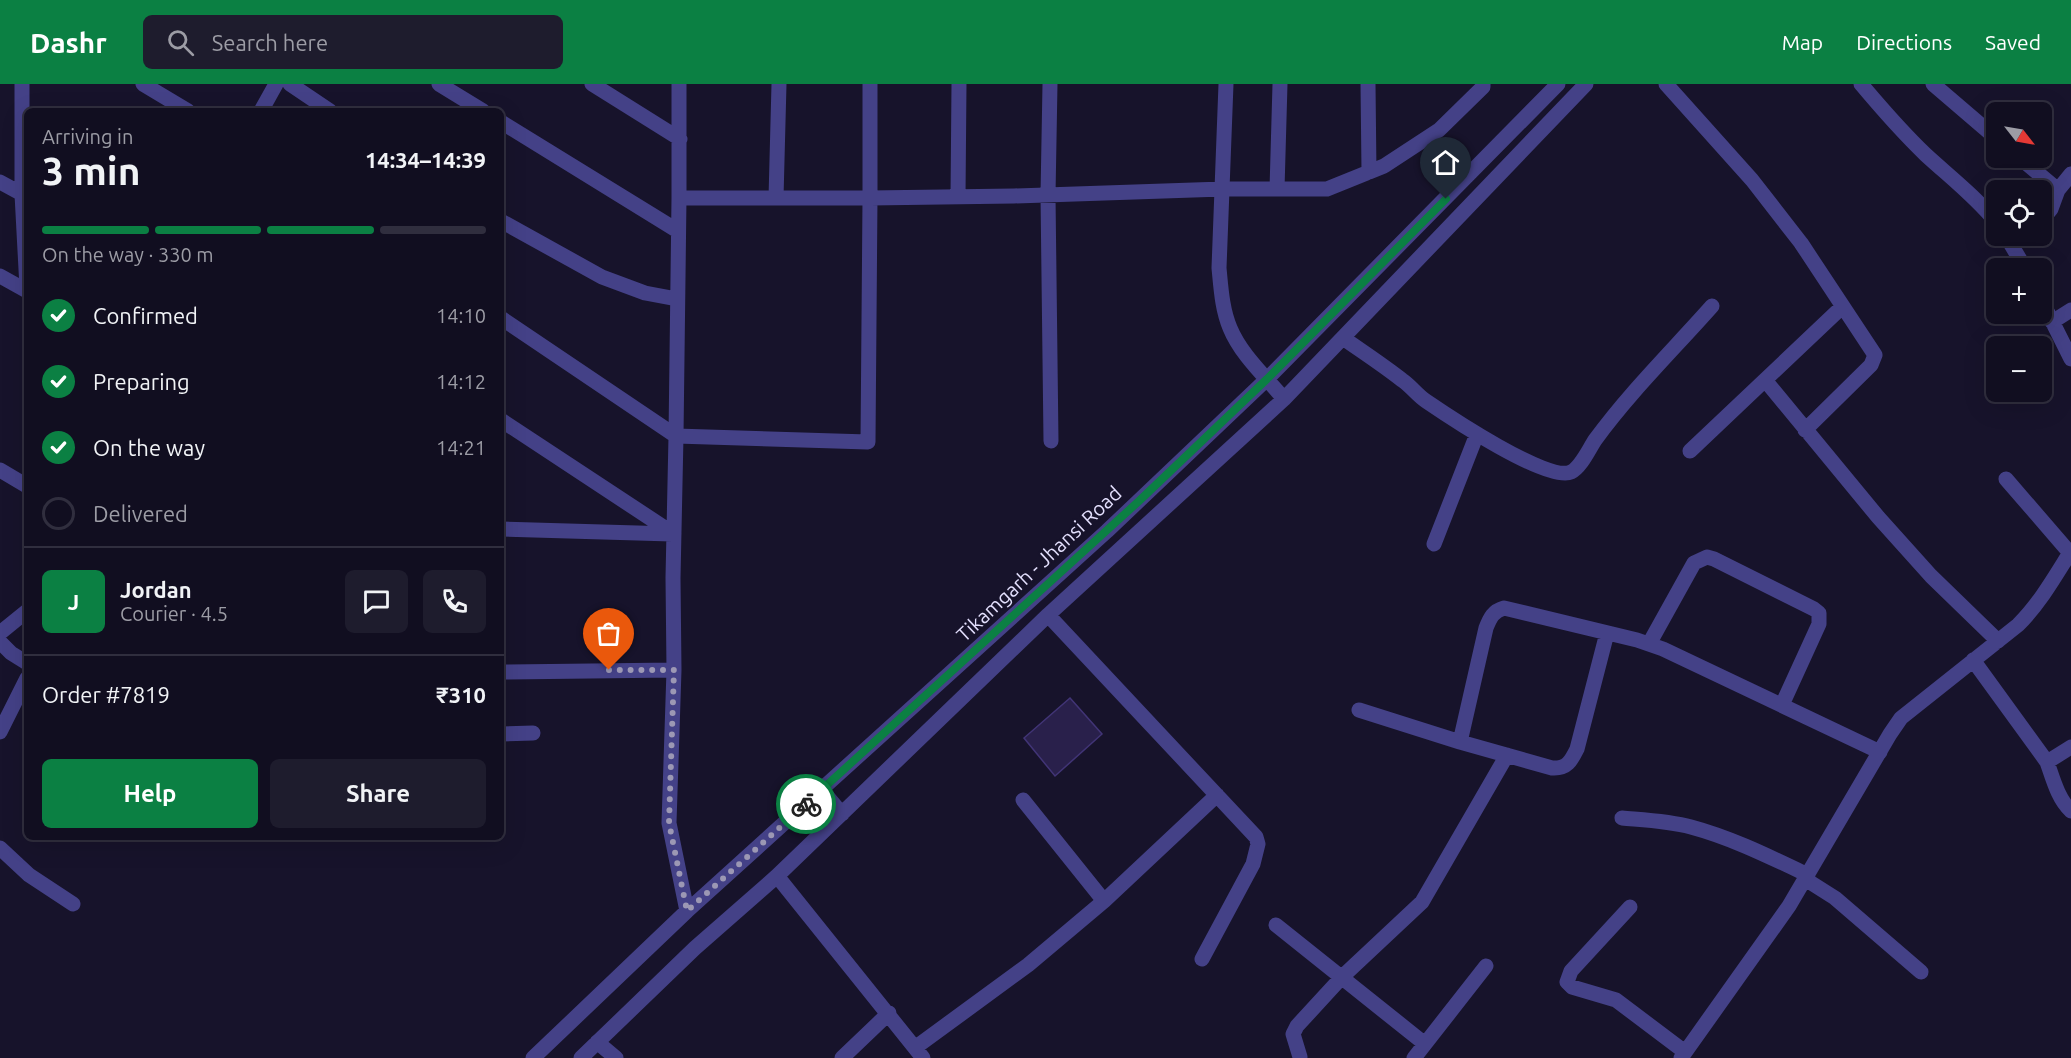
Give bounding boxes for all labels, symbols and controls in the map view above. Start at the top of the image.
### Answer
search box [143,15,563,69]
icon: search [164,26,197,59]
text: Dashr [30,27,107,58]
text: Search here [212,30,328,55]
text: Map [1782,30,1823,54]
text: Directions [1856,30,1952,54]
text: Saved [1985,30,2041,54]
north arrow [1986,102,2052,168]
map controls [1986,102,2052,402]
text: Arriving in [42,125,133,148]
pin [1420,137,1471,199]
icon: home [1429,146,1462,179]
text: 14:34–14:39 [365,147,486,172]
text: 3 min [42,149,141,192]
button: locate [1986,180,2052,246]
text: On the way · 330 m [42,243,214,266]
button: + [1986,258,2052,324]
icon: check [42,299,75,332]
text: Confirmed [93,303,198,328]
text: 14:10 [436,304,486,327]
button: − [1986,336,2052,402]
icon: check [42,365,75,398]
text: Preparing [93,369,190,394]
text: 14:12 [436,370,486,393]
icon: check [42,431,75,464]
text: On the way [93,435,205,460]
text: 14:21 [436,436,486,459]
street label: Tikamgarh - Jhansi Road [951,481,1126,646]
text: Delivered [93,501,188,526]
button: chat [345,570,408,633]
button: phone [423,570,486,633]
text: Jordan [120,577,192,602]
text: J [68,589,79,614]
text: Courier · 4.5 [120,602,228,625]
pin [583,608,634,670]
icon: bag [592,617,625,650]
text: Order #7819 [42,682,170,707]
text: ₹310 [436,682,486,707]
button: Help [42,759,258,828]
button: Share [270,759,486,828]
courier [776,774,836,834]
icon: bike [790,788,823,821]

